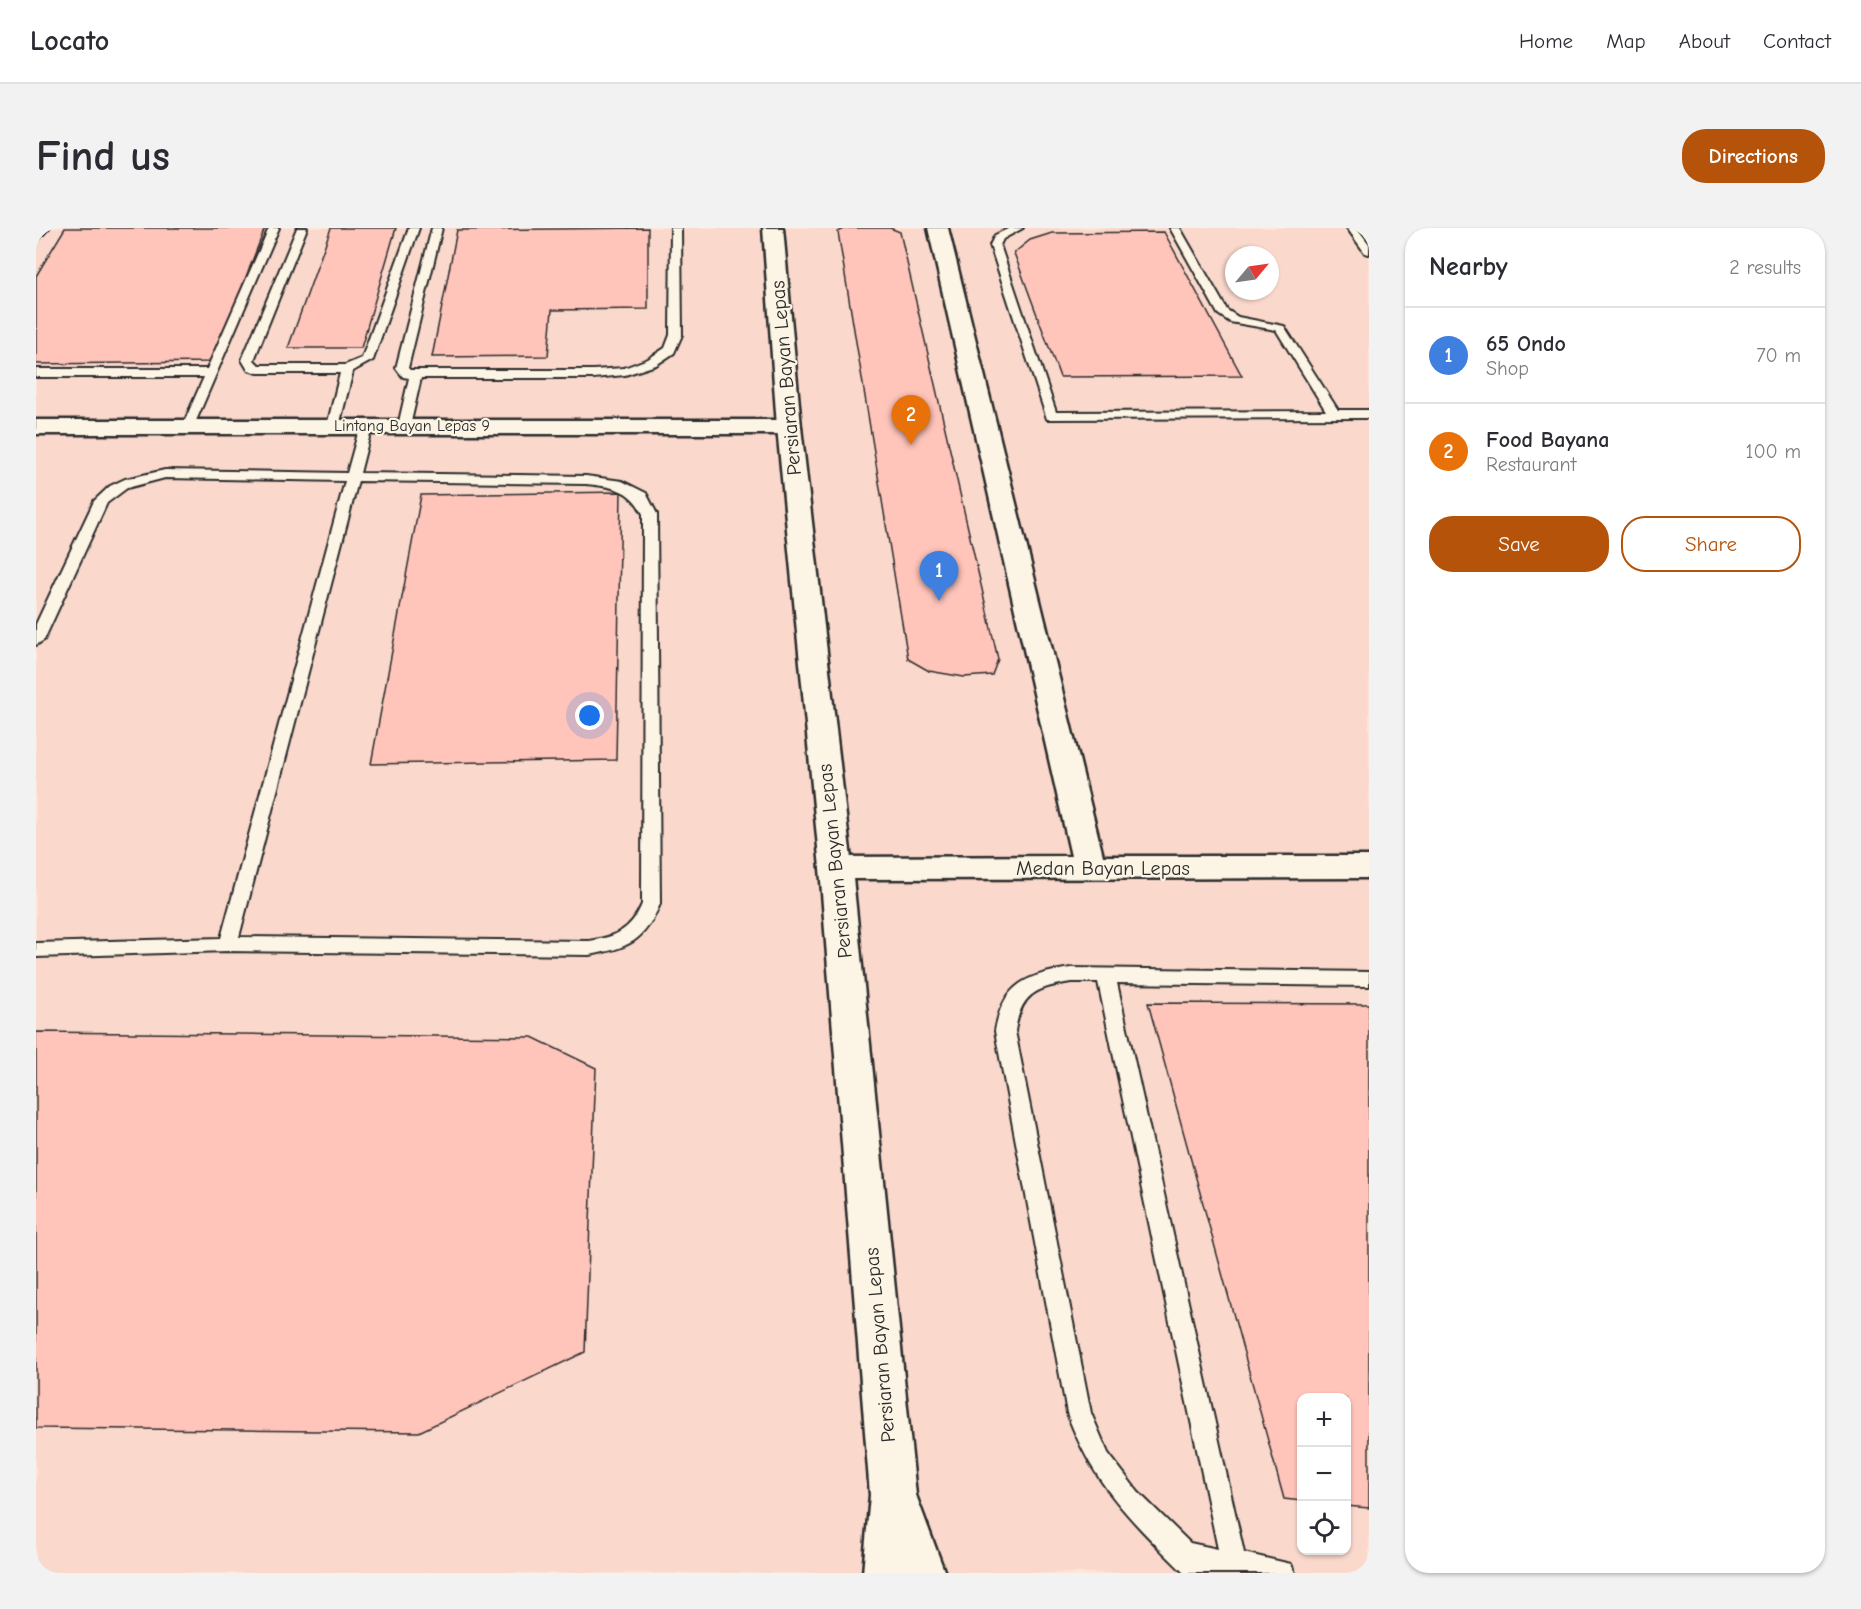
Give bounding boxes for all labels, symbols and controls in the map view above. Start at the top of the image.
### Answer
text: Locato [30,25,109,57]
text: Home [1519,29,1573,53]
text: Map [1606,29,1646,53]
text: About [1679,29,1730,53]
text: Contact [1763,29,1831,53]
button: Directions [1682,129,1825,183]
text: Find us [36,132,170,181]
north arrow [1225,246,1279,300]
text: Nearby [1429,252,1508,282]
text: 2 results [1729,256,1801,279]
street label: Persiaran Bayan Lepas [766,280,806,476]
text: 65 Ondo [1486,331,1566,357]
text: 1 [1445,344,1452,367]
text: 70 m [1756,344,1801,367]
text: Shop [1486,357,1529,380]
pin: 2 [892,396,930,445]
street label: Lintang Bayan Lepas 9 [334,417,490,435]
text: Food Bayana [1486,427,1609,453]
text: 2 [1444,440,1453,463]
text: 100 m [1746,440,1801,463]
text: Restaurant [1486,453,1576,476]
button: Save [1429,516,1609,572]
button: Share [1621,516,1801,572]
pin: 1 [920,552,958,601]
your location [575,701,604,730]
street label: Persiaran Bayan Lepas [813,763,857,959]
street label: Medan Bayan Lepas [1016,857,1190,880]
street label: Persiaran Bayan Lepas [860,1247,900,1443]
map controls [1297,1393,1351,1555]
button: + [1297,1393,1351,1447]
button: − [1297,1447,1351,1501]
button: locate [1297,1501,1351,1555]

